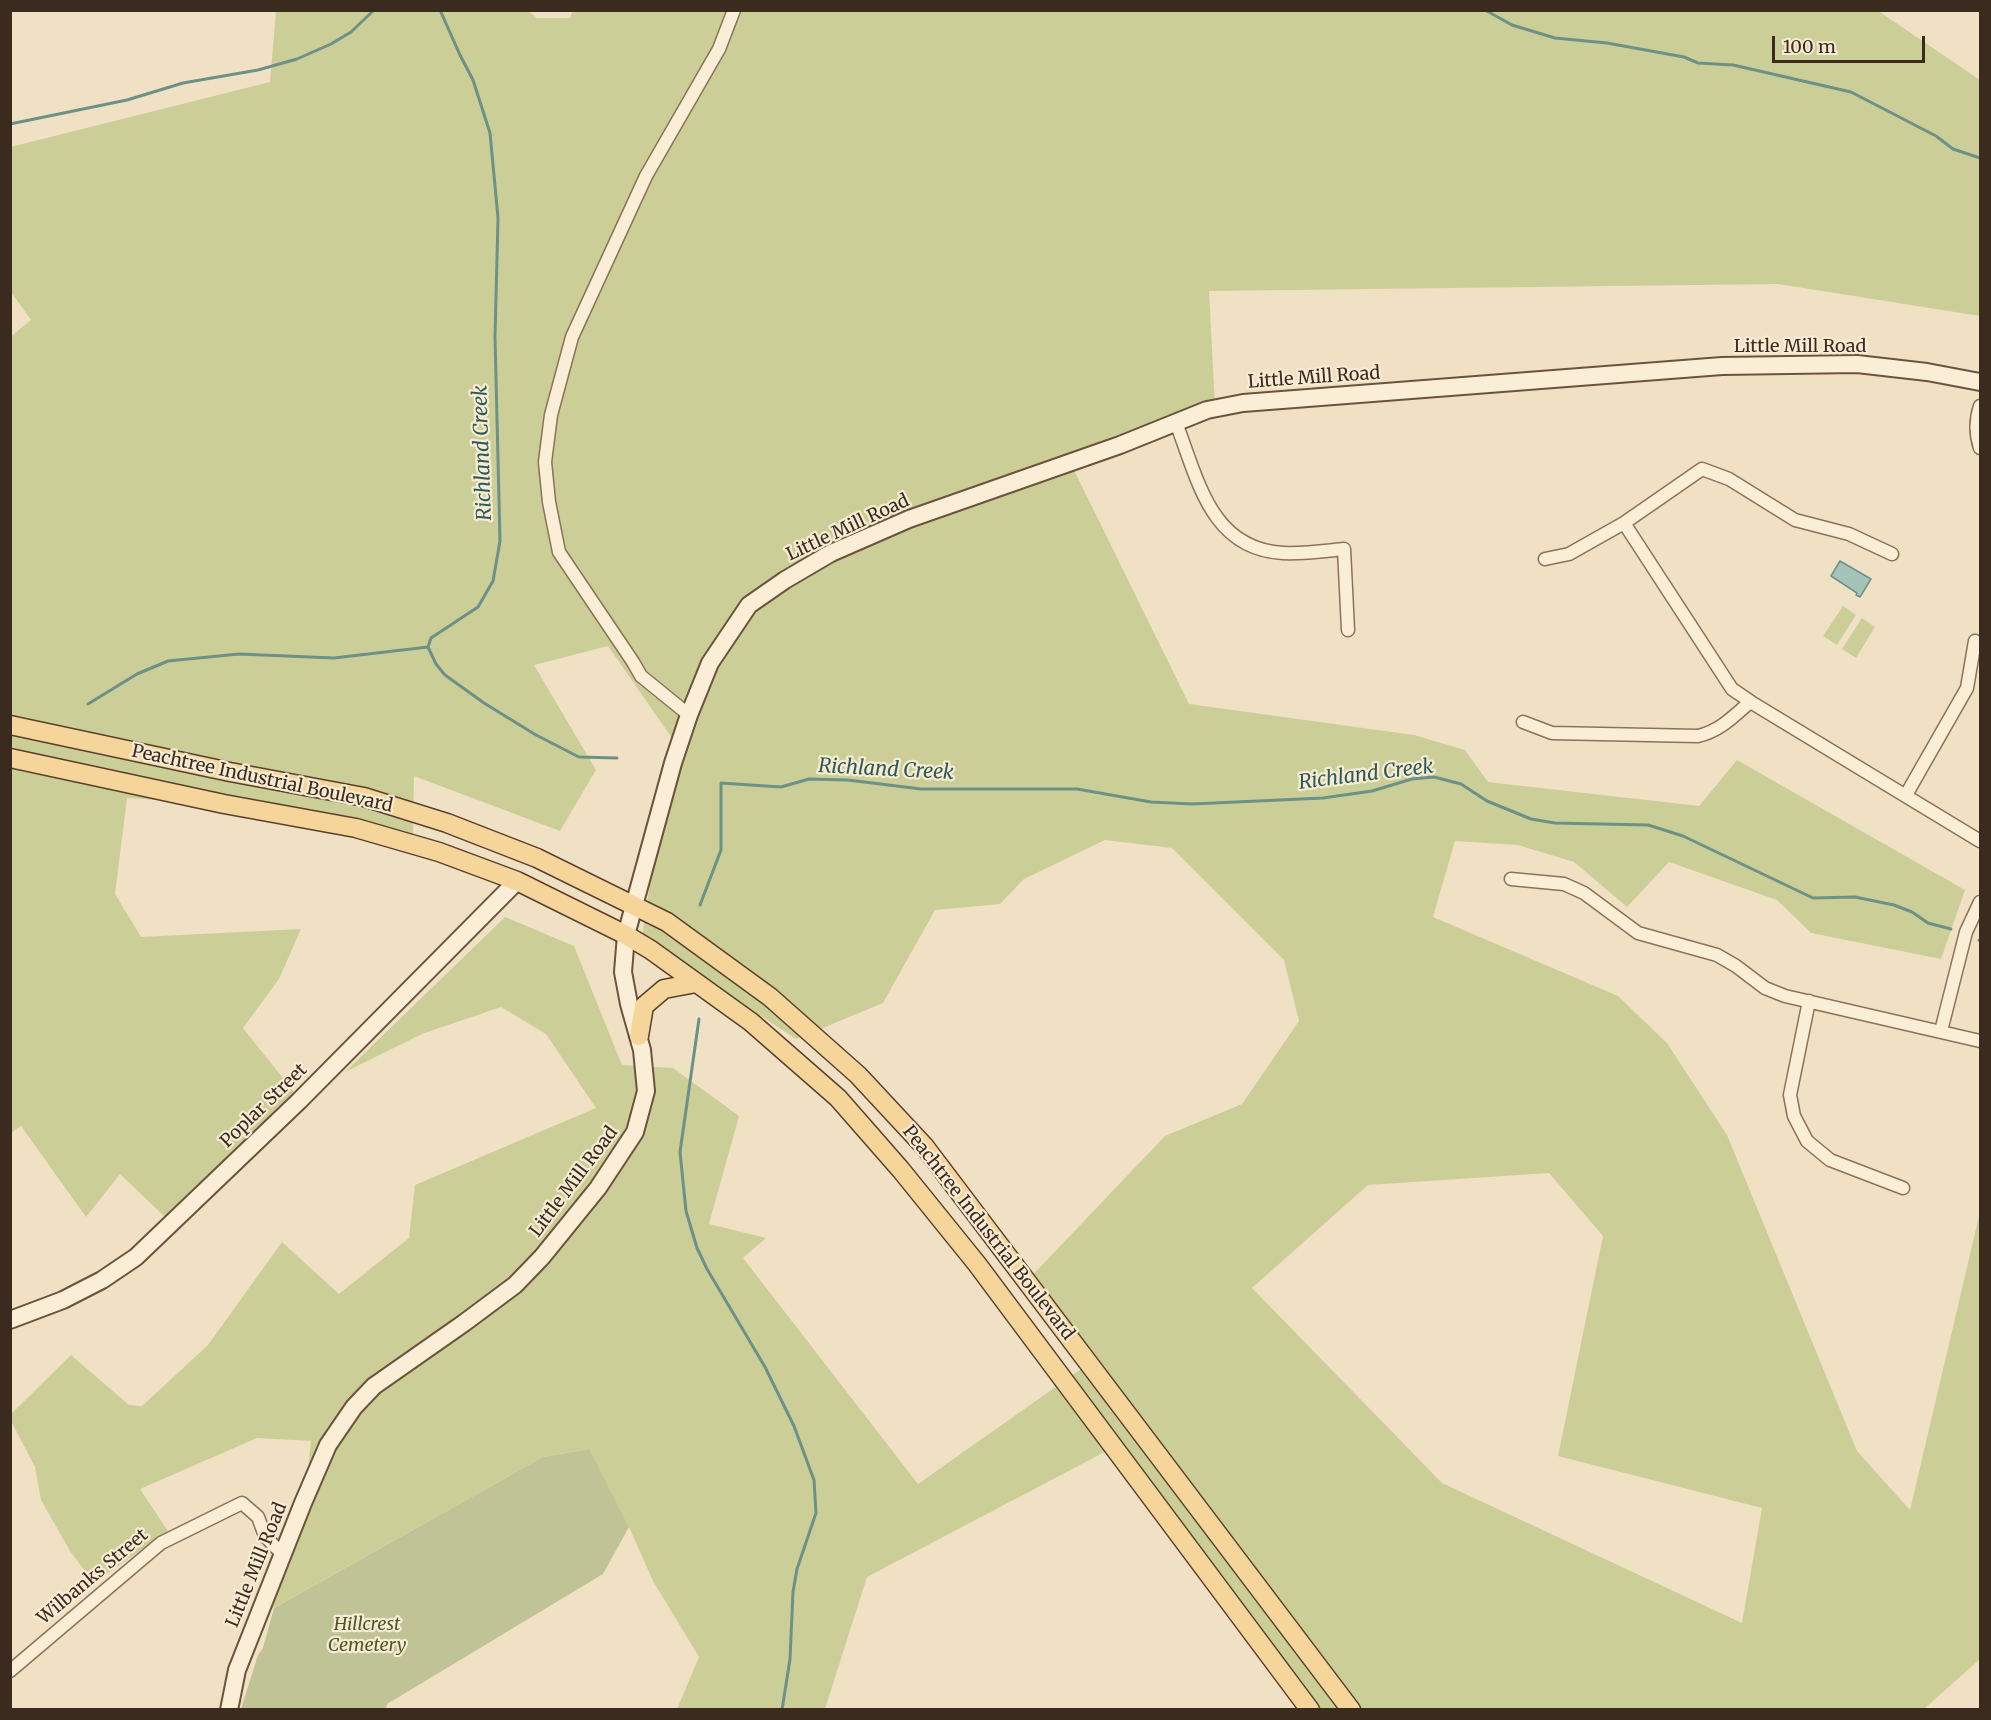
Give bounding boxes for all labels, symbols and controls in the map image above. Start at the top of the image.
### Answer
scale bar [1775,24,1928,62]
text: 100 m [1783,35,1836,58]
street label: Little Mill Road [1734,336,1866,358]
street label: Little Mill Road [1247,363,1381,393]
water label: Richland Creek [469,385,497,521]
street label: Little Mill Road [783,490,913,566]
street label: Peachtree Industrial Boulevard [129,741,395,817]
water label: Richland Creek [818,754,954,786]
water label: Richland Creek [1297,755,1435,795]
street label: Poplar Street [216,1059,312,1153]
street label: Peachtree Industrial Boulevard [897,1121,1079,1345]
street label: Little Mill Road [525,1122,623,1242]
street label: Little Mill Road [222,1499,292,1631]
street label: Wilbanks Street [33,1525,153,1629]
park label: Hillcrest Cemetery [328,1614,406,1656]

